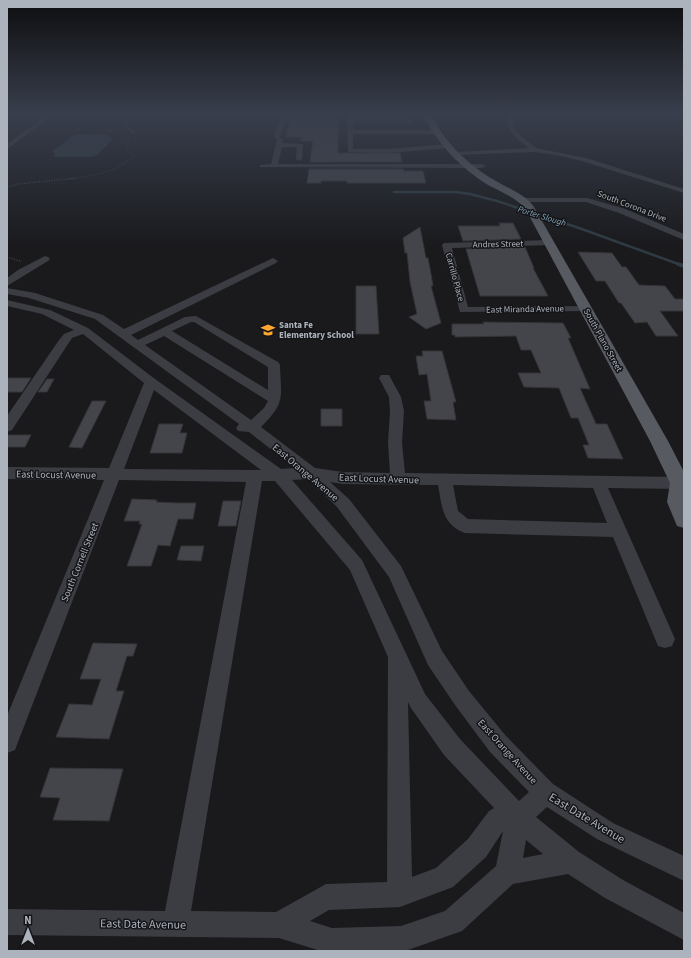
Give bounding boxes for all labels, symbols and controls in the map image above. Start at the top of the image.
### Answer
street label: South Corona Drive [595,187,669,226]
water label: Porter Slough [516,203,568,230]
street label: Andres Street [473,238,523,251]
street label: Carrillo Place [442,251,467,303]
street label: East Miranda Avenue [486,302,565,317]
street label: South Plano Street [580,306,625,374]
place label: Santa Fe Elementary School [279,319,354,342]
school or university icon: Santa Fe Elementary School [260,322,276,338]
street label: East Orange Avenue [269,441,342,505]
street label: East Locust Avenue [16,467,96,483]
street label: East Locust Avenue [339,471,419,487]
street label: South Cornell Street [58,520,102,604]
street label: East Orange Avenue [474,716,540,787]
street label: East Date Avenue [545,789,628,848]
north arrow [8,910,48,950]
text: N [24,913,32,928]
street label: East Date Avenue [100,915,186,934]

